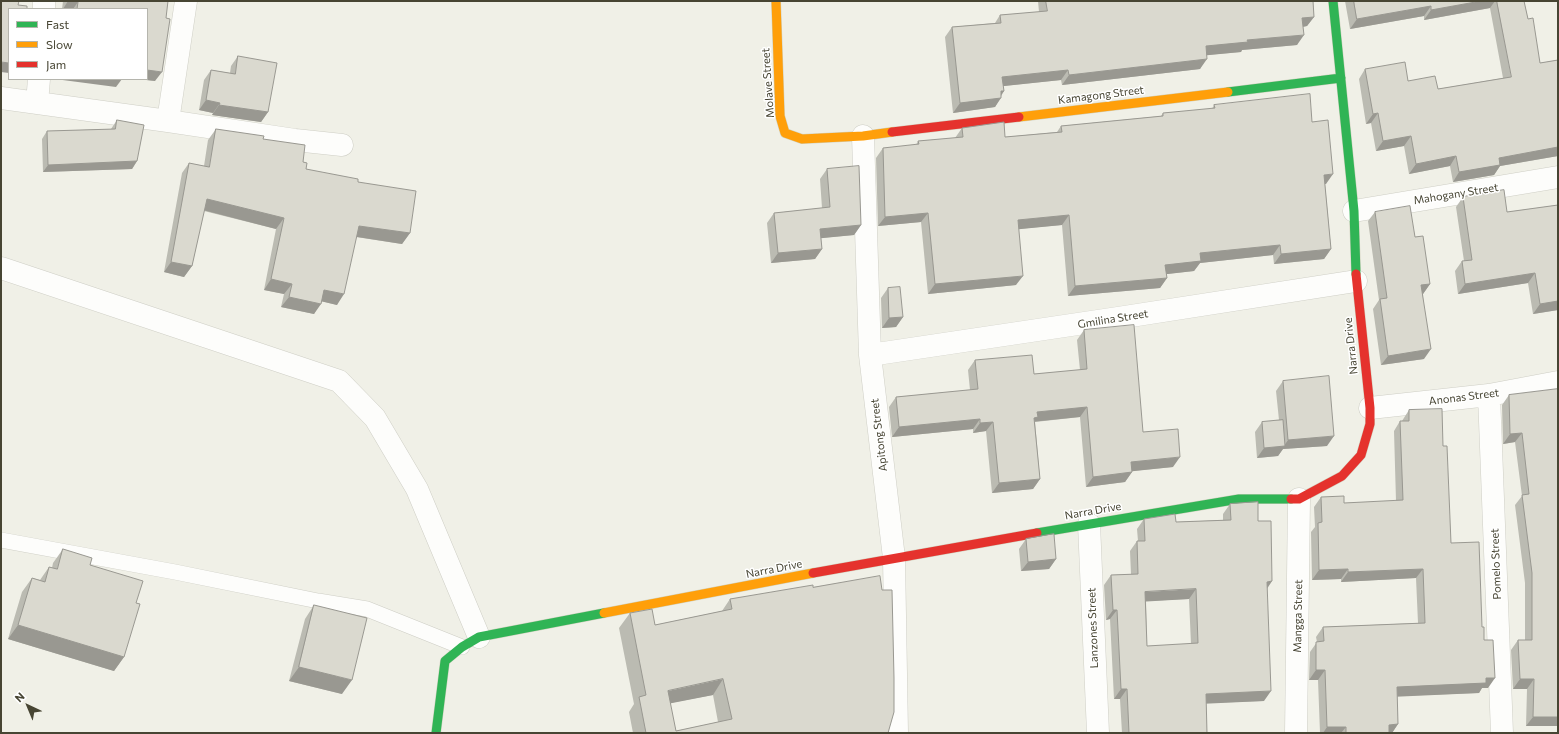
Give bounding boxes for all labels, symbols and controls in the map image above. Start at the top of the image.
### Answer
legend [8,8,148,80]
text: Fast [46,17,69,31]
text: Slow [46,37,73,51]
street label: Molave Street [759,48,777,118]
text: Jam [46,57,66,71]
street label: Kamagong Street [1057,83,1145,107]
street label: Mahogany Street [1413,181,1499,207]
street label: Gmilina Street [1077,307,1149,331]
street label: Narra Drive [1341,317,1361,375]
street label: Anonas Street [1428,386,1500,408]
street label: Apitong Street [868,398,890,472]
street label: Narra Drive [1064,500,1122,522]
street label: Pomelo Street [1488,528,1504,600]
street label: Narra Drive [745,557,803,581]
street label: Mangga Street [1291,579,1305,653]
street label: Lanzones Street [1085,587,1101,669]
north arrow [8,686,48,726]
text: N [12,689,27,705]

